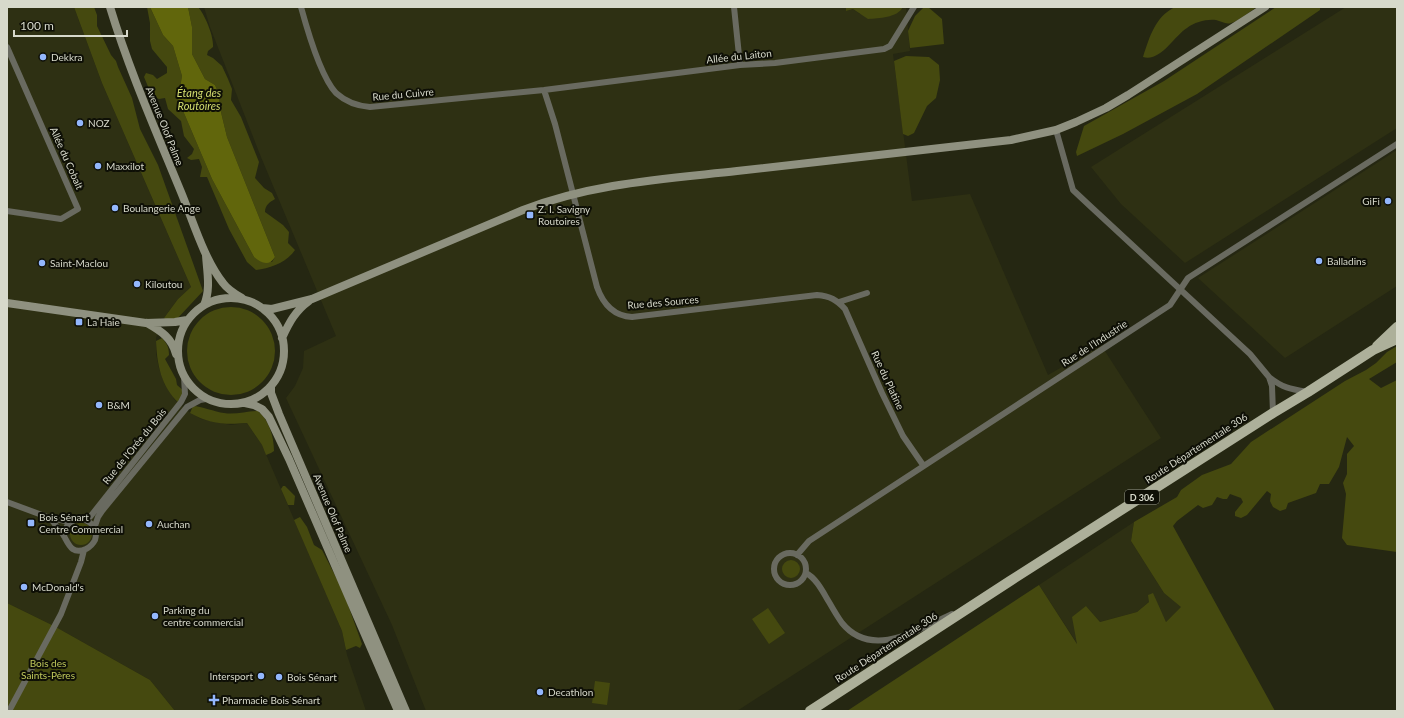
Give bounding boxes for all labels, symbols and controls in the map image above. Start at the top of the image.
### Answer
scale bar [14,12,127,38]
text: 100 m [20,18,54,33]
street label: Allée du Laiton [706,47,772,65]
place label: Dekkra [51,51,83,63]
marker: Dekkra [38,52,48,62]
street label: Avenue Olof Palme [144,85,186,167]
street label: Rue du Cuivre [372,85,434,103]
water label: Étang des Routoires [177,86,222,112]
place label: NOZ [88,117,110,129]
marker: NOZ [75,118,85,128]
street label: Allée du Cobalt [48,125,86,191]
place label: Maxxilot [106,160,144,172]
marker: Maxxilot [93,161,103,171]
place label: GiFi [1362,195,1380,207]
marker: GiFi [1383,196,1393,206]
place label: Boulangerie Ange [123,202,200,214]
marker: Boulangerie Ange [110,203,120,213]
place label: Z. I. Savigny Routoires [538,203,591,227]
marker: Z. I. Savigny Routoires [525,210,535,220]
place label: Balladins [1327,255,1366,267]
marker: Balladins [1314,256,1324,266]
place label: Saint-Maclou [50,257,108,269]
marker: Saint-Maclou [37,258,47,268]
place label: Kiloutou [145,278,182,290]
marker: Kiloutou [132,279,142,289]
street label: Rue des Sources [627,293,699,311]
place label: La Haie [87,316,120,328]
marker: La Haie [74,317,84,327]
street label: Rue de l'Industrie [1059,317,1129,369]
street label: Rue du Platine [869,349,907,411]
place label: B&M [107,399,130,411]
marker: B&M [94,400,104,410]
street label: Rue de l'Orée du Bois [100,406,168,486]
street label: Route Départementale 306 [1143,410,1250,486]
street label: Avenue Olof Palme [311,472,355,554]
road number: D 306 [1125,490,1159,504]
place label: Bois Sénart Centre Commercial [39,511,123,535]
marker: Bois Sénart Centre Commercial [26,518,36,528]
place label: Auchan [157,518,190,530]
marker: Auchan [144,519,154,529]
place label: McDonald's [32,581,84,593]
marker: McDonald's [19,582,29,592]
place label: Parking du centre commercial [163,604,243,628]
street label: Route Départementale 306 [833,609,940,685]
marker: Parking du centre commercial [150,611,160,621]
park label: Bois des Saints-Pères [21,657,75,681]
place label: Intersport [209,670,253,682]
marker: Intersport [256,671,266,681]
place label: Bois Sénart [287,671,337,683]
marker: Bois Sénart [274,672,284,682]
place label: Decathlon [548,686,593,698]
marker: Decathlon [535,687,545,697]
place label: Pharmacie Bois Sénart [222,694,321,706]
marker: Pharmacie Bois Sénart [209,695,219,705]

